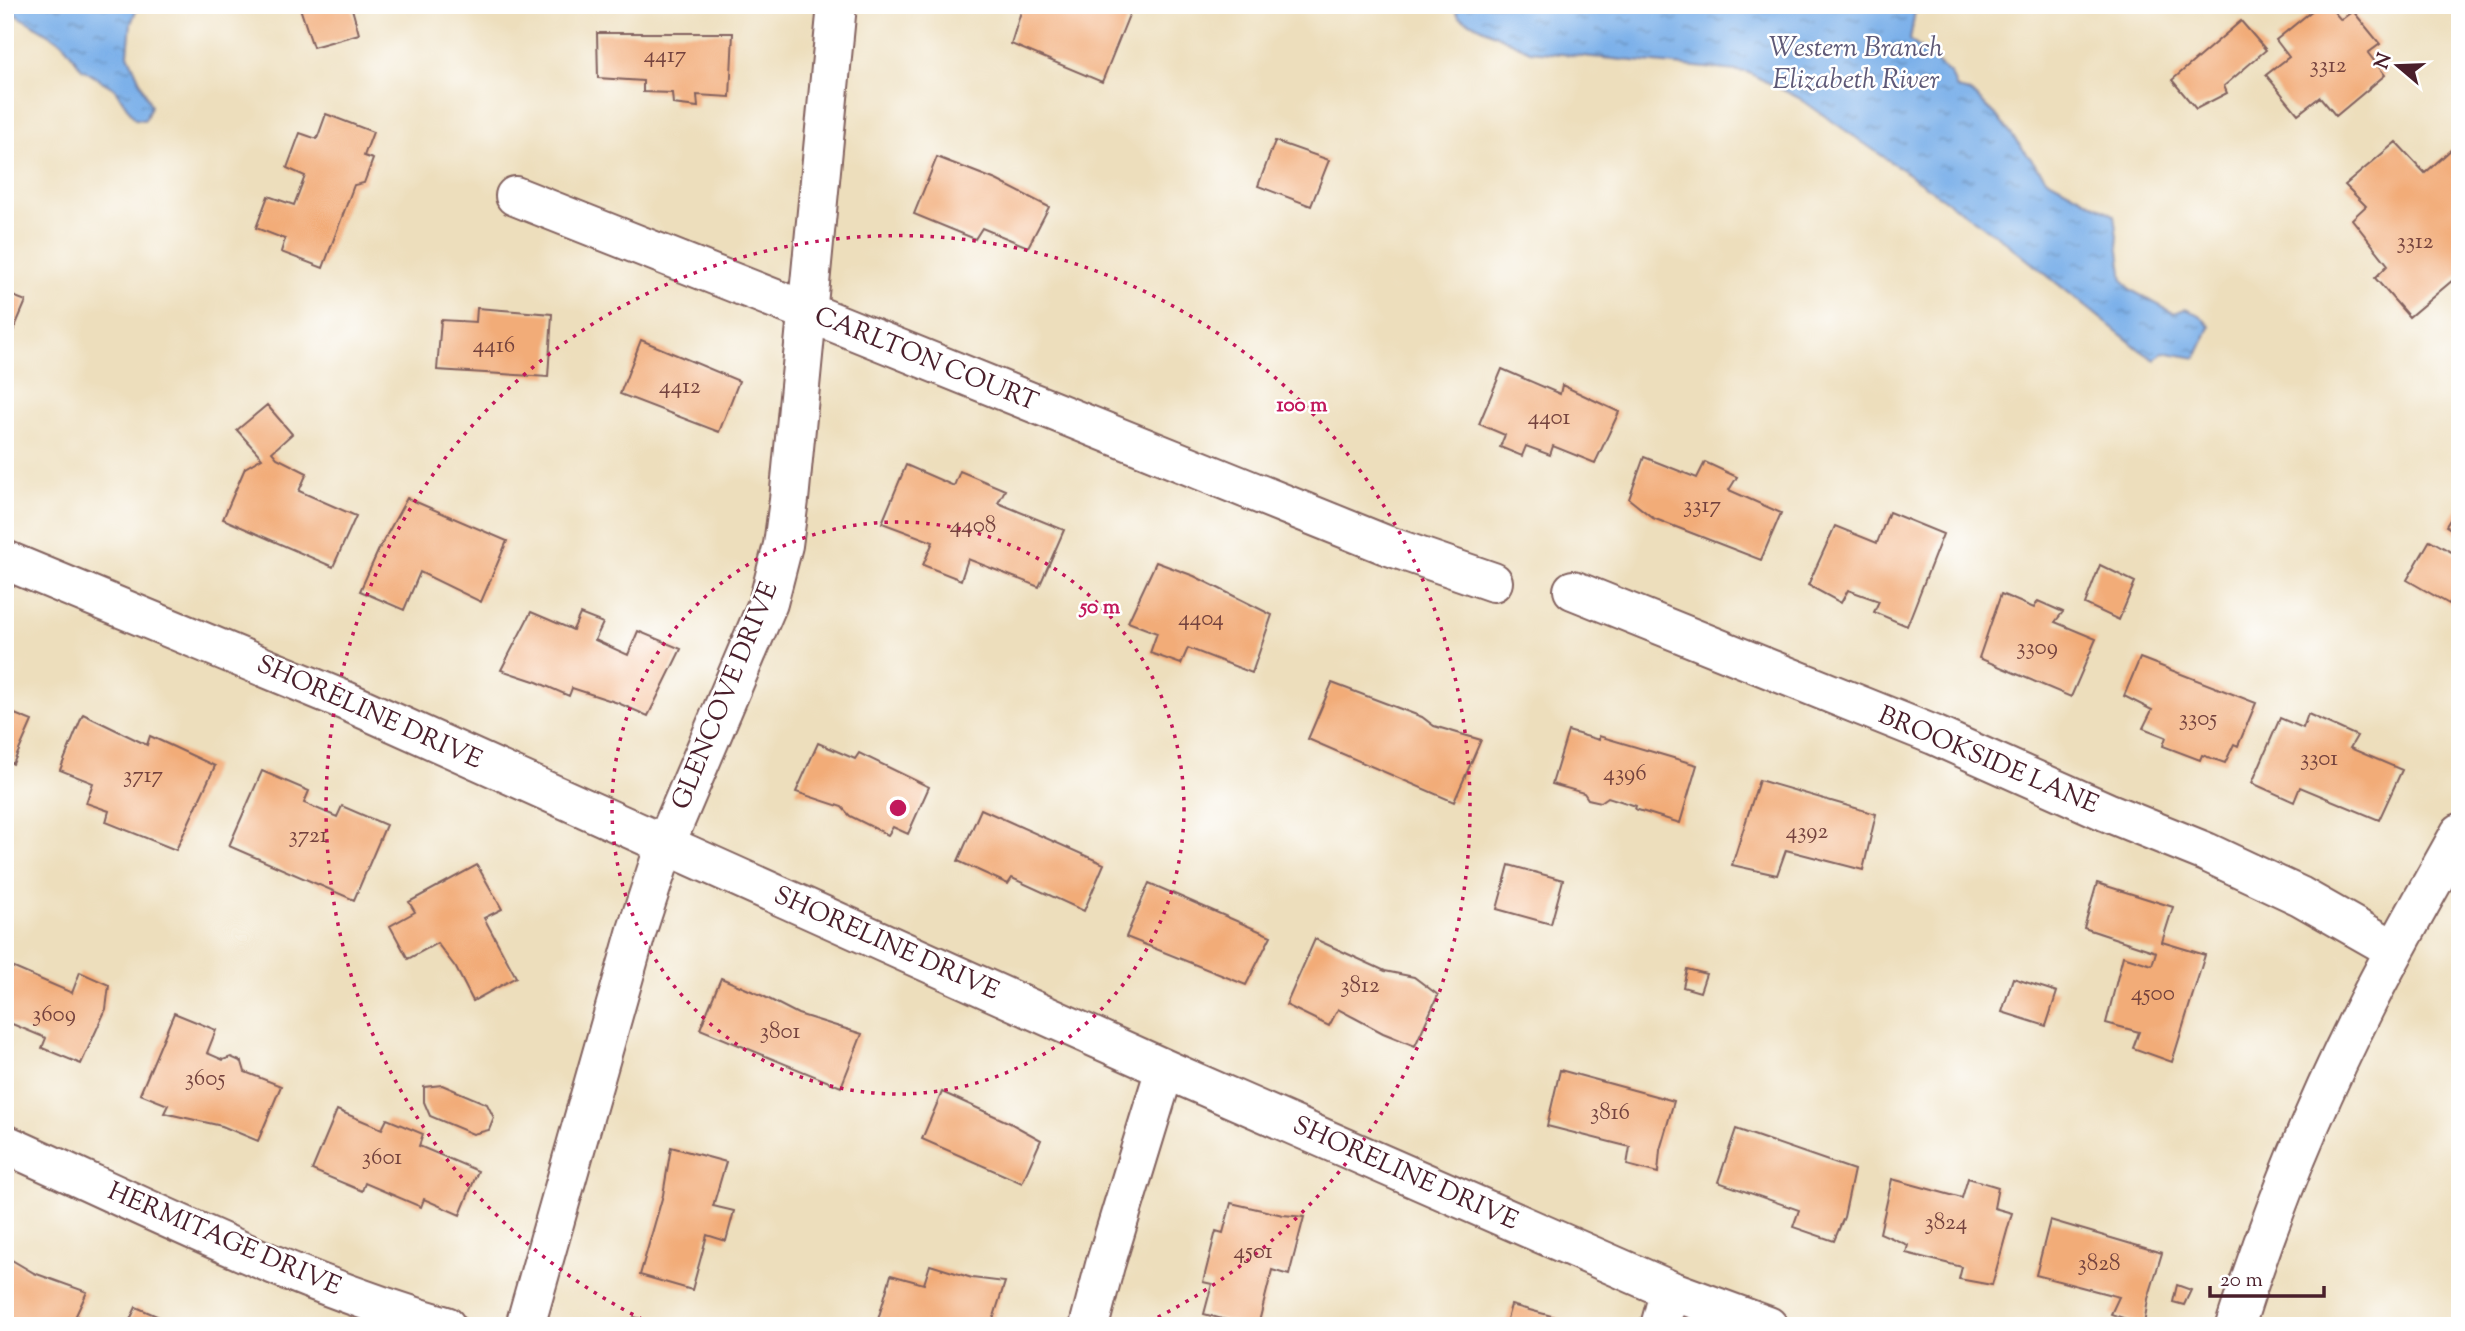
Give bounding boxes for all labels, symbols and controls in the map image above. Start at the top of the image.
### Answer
water label: Western Branch Elizabeth River [1769,29,1944,101]
north arrow [2364,32,2434,102]
house number: 4417 [644,40,687,73]
house number: 3312 [2309,50,2347,83]
text: N [2369,50,2400,73]
house number: 3312 [2396,226,2434,259]
street label: CARLTON COURT [809,298,1043,422]
house number: 4416 [473,330,515,363]
house number: 4412 [659,371,701,404]
text: 100 m [1277,391,1328,421]
house number: 4401 [1528,402,1571,435]
house number: 3317 [1683,490,1721,523]
house number: 4408 [950,510,996,543]
street label: GLENCOVE DRIVE [663,576,789,815]
text: 50 m [1078,593,1121,623]
house number: 4404 [1178,603,1224,636]
house number: 3309 [2016,632,2058,665]
street label: SHORELINE DRIVE [250,647,488,779]
street label: BROOKSIDE LANE [1872,698,2104,824]
house number: 3305 [2179,703,2217,736]
house number: 3301 [2300,743,2338,776]
house number: 4396 [1603,758,1647,791]
house number: 3717 [123,760,164,793]
centre of rings [886,796,910,820]
house number: 4392 [1786,816,1829,849]
house number: 3721 [288,820,328,853]
street label: SHORELINE DRIVE [767,878,1005,1010]
house number: 3812 [1340,970,1380,1003]
house number: 4500 [2131,978,2175,1011]
house number: 3609 [32,999,76,1032]
house number: 3801 [760,1016,800,1049]
house number: 3605 [185,1063,225,1096]
house number: 3816 [1590,1097,1630,1130]
street label: SHORELINE DRIVE [1286,1108,1524,1240]
house number: 3601 [362,1142,402,1175]
street label: HERMITAGE DRIVE [102,1174,347,1306]
house number: 3824 [1925,1207,1967,1240]
house number: 4501 [1233,1236,1273,1269]
house number: 3828 [2078,1248,2120,1281]
scale bar [2210,1254,2323,1298]
text: 20 m [2220,1266,2263,1296]

